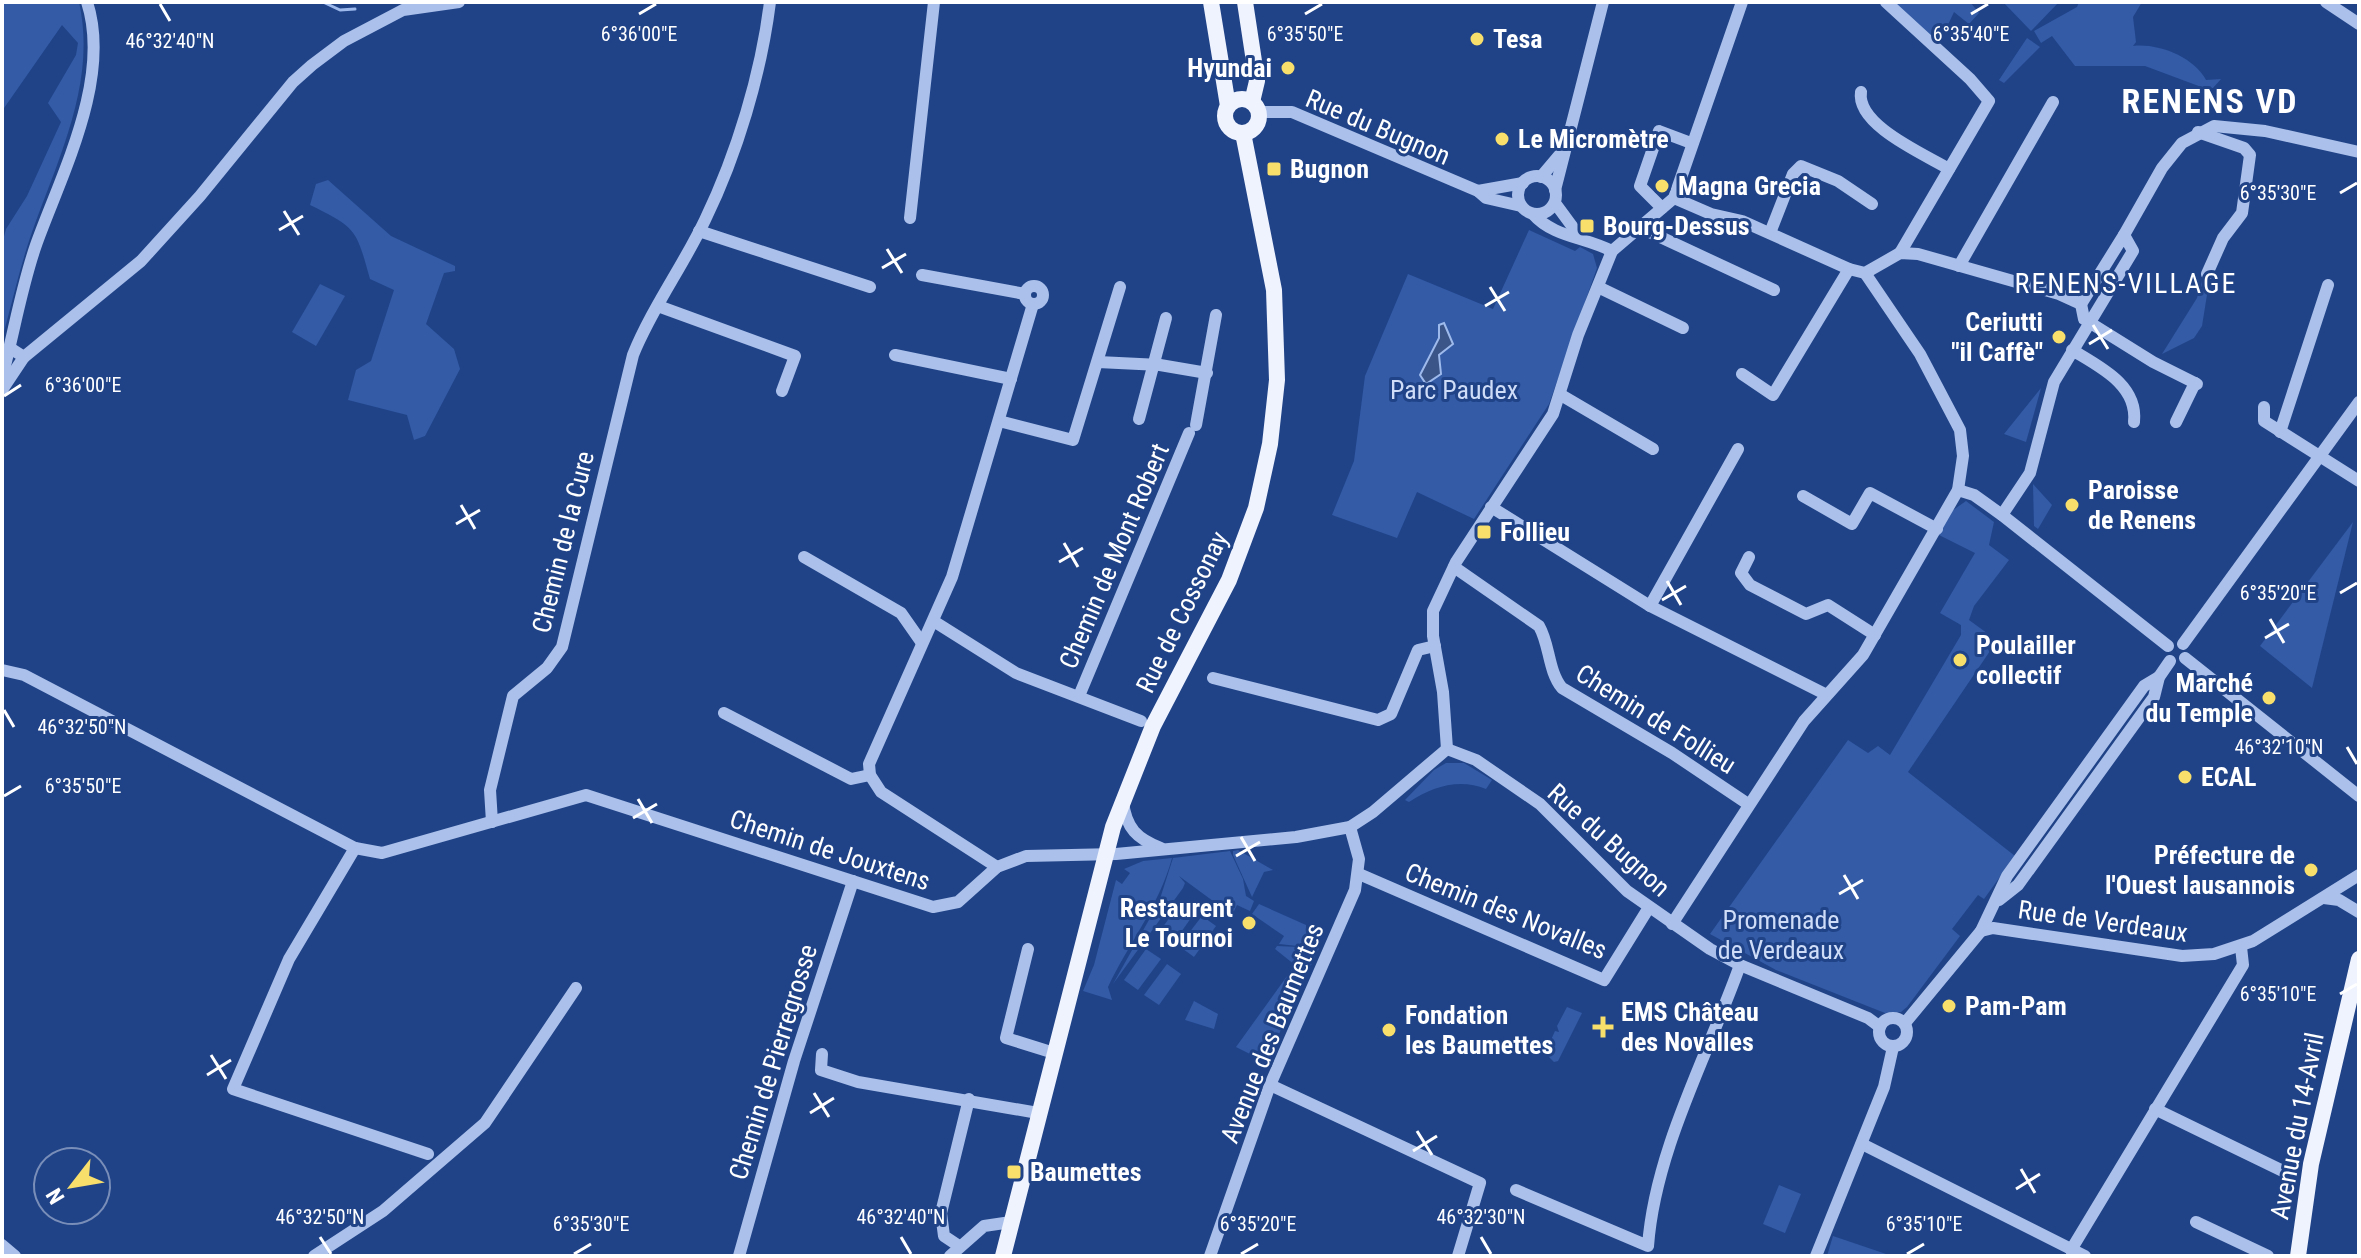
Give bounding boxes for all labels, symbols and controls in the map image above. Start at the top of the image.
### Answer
text: 6°36'00"E [601,22,677,46]
text: 6°35'50"E [1267,22,1343,46]
text: 6°35'40"E [1933,22,2009,46]
place label: Tesa [1493,24,1542,54]
text: 46°32'40"N [125,29,215,53]
marker: Tesa [1468,30,1486,48]
place label: Hyundai [1187,53,1272,83]
marker: Hyundai [1279,59,1297,77]
district label: RENENS VD [2122,81,2298,121]
street label: Rue du Bugnon [1301,83,1455,171]
place label: Le Micromètre [1518,124,1669,154]
marker: Le Micromètre [1493,130,1511,148]
place label: Bugnon [1290,153,1369,185]
marker: Bugnon [1265,160,1283,178]
place label: Magna Grecia [1678,171,1821,201]
marker: Magna Grecia [1653,177,1671,195]
text: 6°35'30"E [2240,181,2316,205]
place label: Bourg-Dessus [1603,211,1749,241]
marker: Bourg-Dessus [1578,217,1596,235]
district label: RENENS-VILLAGE [2015,267,2237,300]
place label: Ceriutti "il Caffè" [1951,307,2043,367]
marker: Ceriutti "il Caffè" [2050,328,2068,346]
text: 6°36'00"E [45,373,121,397]
park label: Parc Paudex [1390,375,1518,405]
street label: Chemin de Mont Robert [1053,439,1175,673]
street label: Chemin de la Cure [526,448,600,636]
place label: Paroisse de Renens [2088,475,2196,535]
marker: Paroisse de Renens [2063,496,2081,514]
place label: Follieu [1500,517,1570,547]
marker: Follieu [1475,523,1493,541]
street label: Rue de Cossonay [1130,526,1234,698]
text: 6°35'20"E [2240,581,2316,605]
place label: Poulailler collectif [1976,630,2076,690]
marker: Poulailler collectif [1951,651,1969,669]
street label: Chemin de Follieu [1571,658,1741,780]
place label: Marché du Temple [2146,668,2253,728]
marker: Marché du Temple [2260,689,2278,707]
text: 46°32'50"N [37,715,127,739]
text: 46°32'10"N [2234,735,2324,759]
place label: ECAL [2201,762,2257,792]
marker: ECAL [2176,768,2194,786]
text: 6°35'50"E [45,774,121,798]
street label: Rue du Bugnon [1542,777,1676,903]
street label: Chemin de Jouxtens [726,804,934,896]
place label: Préfecture de l'Ouest lausannois [2105,840,2295,900]
street label: Chemin des Novalles [1401,857,1611,965]
marker: Préfecture de l'Ouest lausannois [2302,861,2320,879]
place label: Restaurent Le Tournoi [1120,893,1233,953]
street label: Rue de Verdeaux [2016,894,2190,948]
park label: Promenade de Verdeaux [1718,905,1844,965]
marker: Restaurent Le Tournoi [1240,914,1258,932]
street label: Avenue des Baumettes [1214,919,1330,1147]
street label: Chemin de Pierregrosse [723,941,823,1183]
text: 6°35'10"E [2240,982,2316,1006]
place label: Pam-Pam [1965,991,2067,1021]
place label: EMS Château des Novalles [1621,997,1759,1057]
marker: Pam-Pam [1940,997,1958,1015]
place label: Fondation les Baumettes [1405,1000,1553,1060]
marker: EMS Château des Novalles [1592,1016,1614,1038]
marker: Fondation les Baumettes [1380,1021,1398,1039]
street label: Avenue du 14-Avril [2264,1030,2330,1222]
north arrow [32,1146,112,1226]
place label: Baumettes [1030,1157,1142,1187]
marker: Baumettes [1005,1163,1023,1181]
text: N [41,1184,69,1208]
text: 46°32'50"N [275,1205,365,1229]
text: 46°32'40"N [856,1205,946,1229]
text: 46°32'30"N [1436,1205,1526,1229]
text: 6°35'30"E [553,1212,629,1236]
text: 6°35'20"E [1220,1212,1296,1236]
text: 6°35'10"E [1886,1212,1962,1236]

